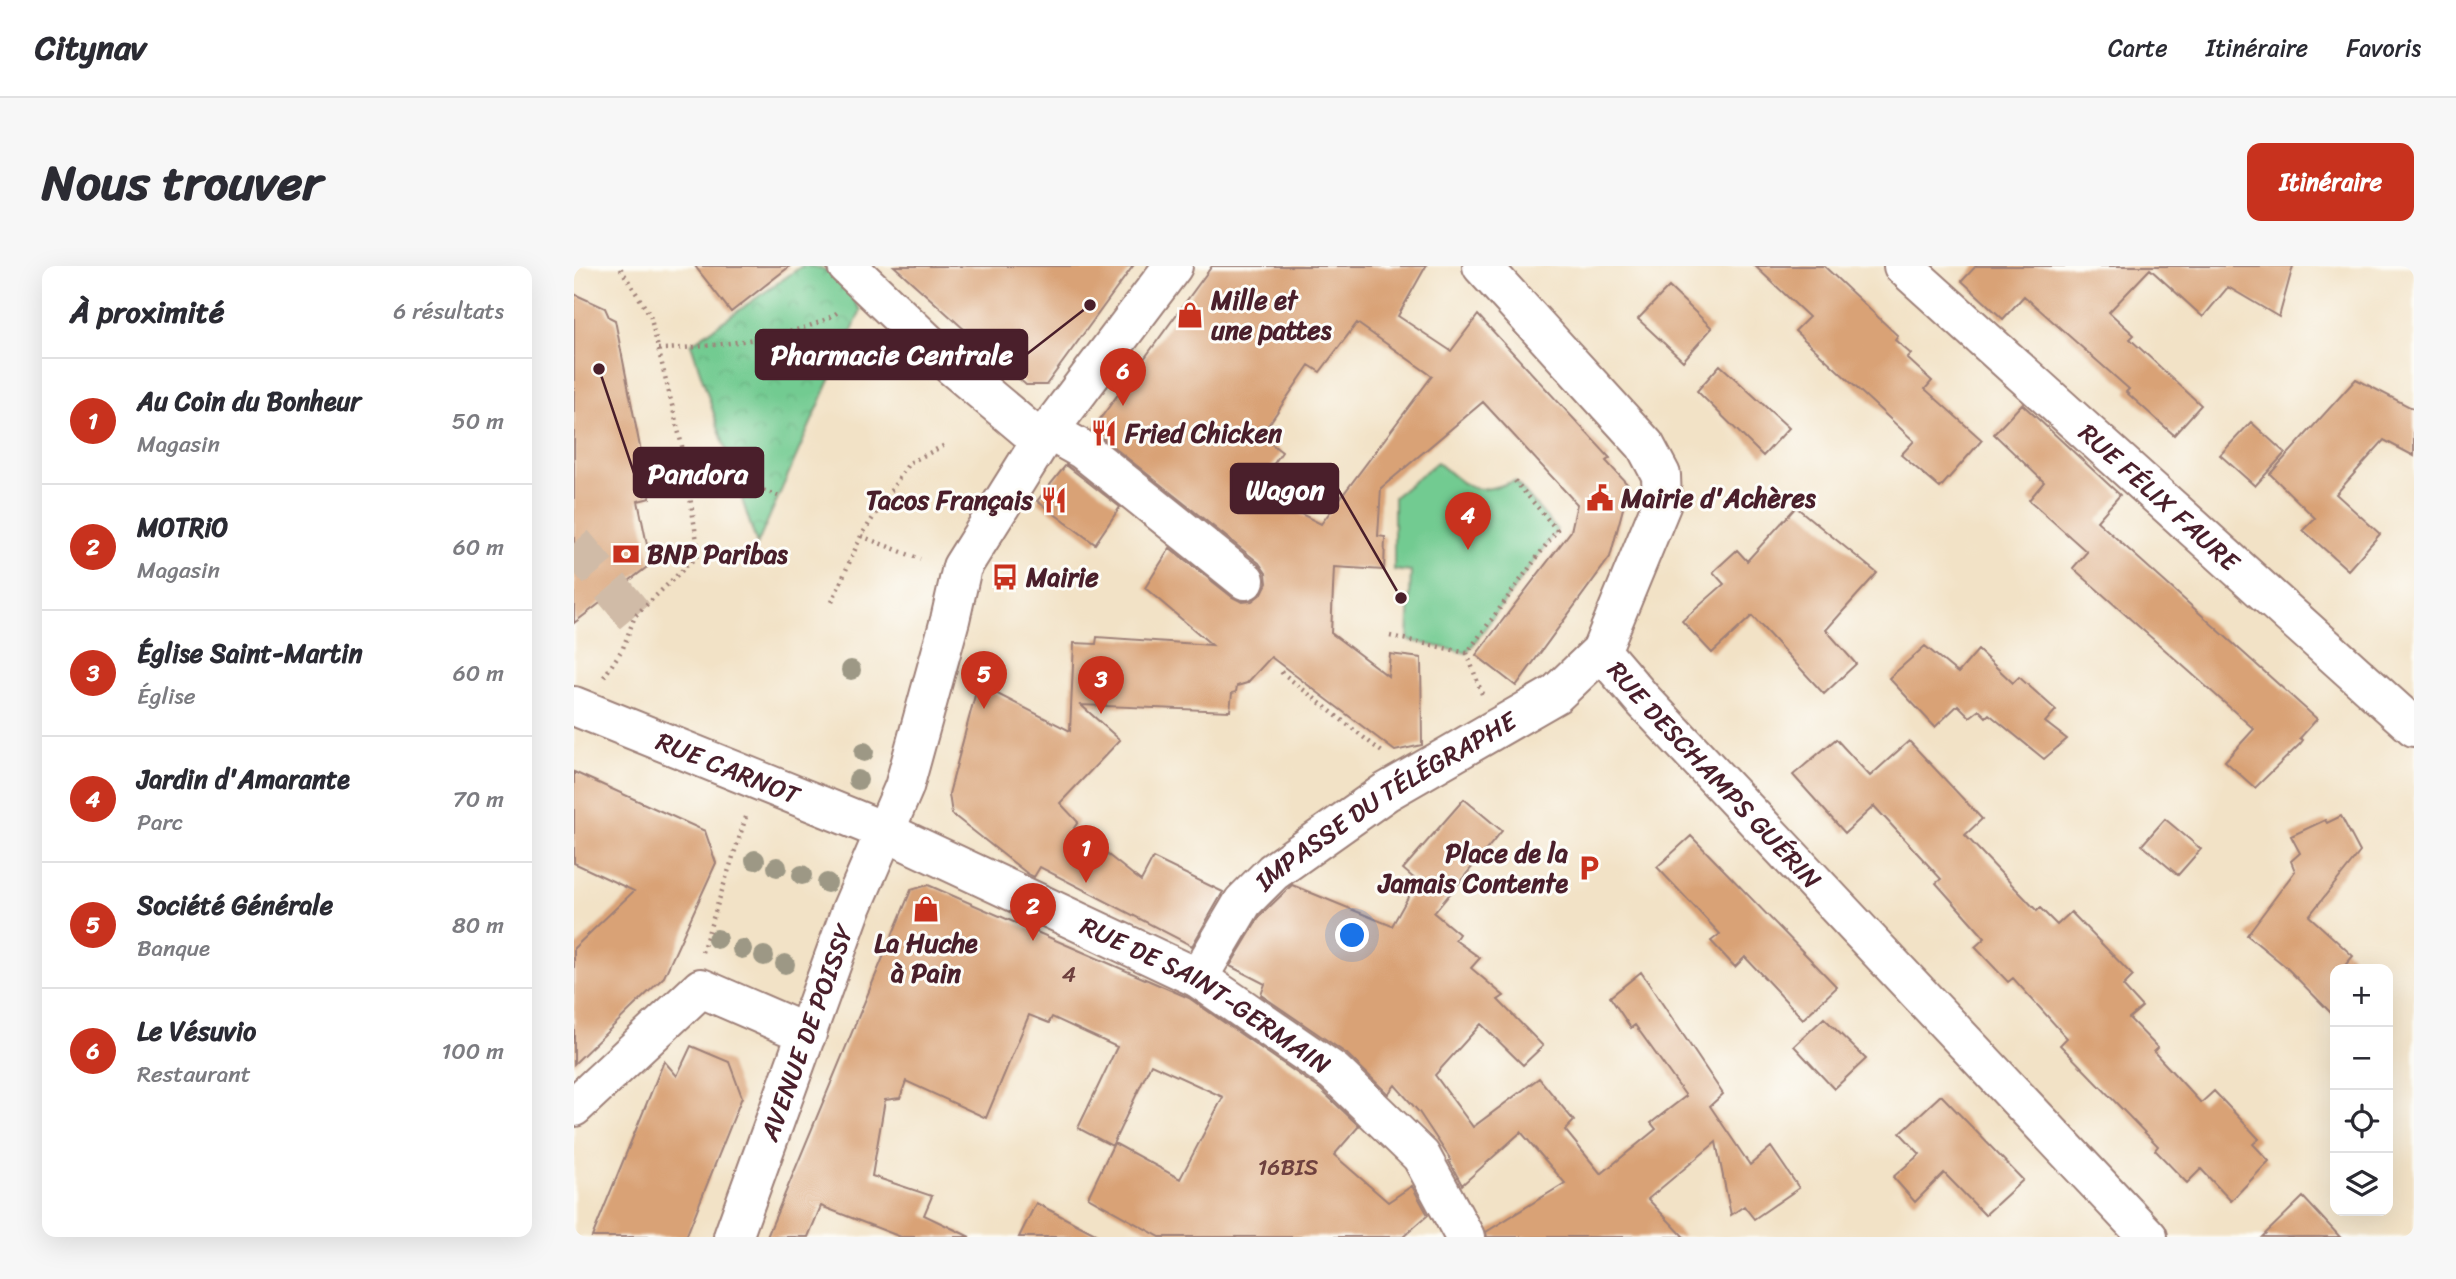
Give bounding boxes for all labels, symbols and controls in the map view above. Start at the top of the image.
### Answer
text: Citynav [35,19,146,77]
text: Carte [2108,27,2168,69]
text: Itinéraire [2206,27,2308,69]
text: Favoris [2346,27,2421,69]
text: Nous trouver [42,139,322,226]
button: Itinéraire [2247,143,2414,221]
place label: Mille et une pattes [1210,277,1333,353]
text: À proximité [70,285,224,339]
text: 6 résultats [393,291,504,332]
shop icon: Mille et une pattes [1175,300,1205,330]
callout: Pharmacie Centrale [756,330,1027,379]
text: Pharmacie Centrale [771,330,1014,379]
pin: 6 [1100,348,1146,406]
text: Au Coin du Bonheur [137,378,361,424]
text: 1 [88,401,98,442]
text: 50 m [452,401,504,442]
place label: Fried Chicken [1124,410,1283,456]
street label: RUE FÉLIX FAURE [2068,411,2252,584]
restaurant icon: Fried Chicken [1089,418,1119,448]
text: Magasin [137,424,220,465]
callout: Pandora [634,448,763,497]
text: Pandora [648,449,749,498]
callout: Wagon [1231,464,1338,513]
text: Wagon [1245,465,1325,514]
place label: Mairie d'Achères [1620,475,1817,521]
place label: Tacos Français [866,477,1034,523]
public building icon: Mairie d'Achères [1585,483,1615,513]
restaurant icon: Tacos Français [1039,485,1069,515]
pin: 4 [1445,492,1491,550]
text: MOTRiO [137,504,228,550]
text: 2 [86,527,100,568]
text: 60 m [453,527,504,568]
place label: BNP Paribas [647,531,789,577]
bank icon: BNP Paribas [611,539,641,569]
text: Magasin [137,550,220,591]
place label: Mairie [1025,554,1099,600]
bus stop icon: Mairie [990,562,1020,592]
text: Église Saint-Martin [137,630,362,676]
street label: RUE DESCHAMPS GUÉRIN [1595,650,1833,900]
pin: 5 [961,651,1007,709]
text: 3 [87,653,99,694]
text: 60 m [453,653,504,694]
pin: 3 [1078,656,1124,714]
text: Église [137,676,196,717]
street label: IMPASSE DU TÉLÉGRAPHE [1242,698,1527,903]
street label: RUE CARNOT [649,718,809,819]
text: Jardin d'Amarante [137,756,350,802]
text: 4 [86,779,100,820]
text: 70 m [453,779,504,820]
text: Parc [137,802,183,843]
pin: 1 [1063,825,1109,883]
place label: Place de la Jamais Contente [1377,830,1568,906]
parking icon: Place de la Jamais Contente [1574,853,1604,883]
text: Société Générale [137,882,333,928]
pin: 2 [1010,883,1056,941]
shop icon: La Huche à Pain [911,894,941,924]
street label: RUE DE SAINT-GERMAIN [1072,903,1341,1087]
text: 5 [86,905,100,946]
text: 80 m [452,905,504,946]
street label: AVENUE DE POISSY [746,917,867,1149]
your location [1335,918,1369,952]
place label: La Huche à Pain [874,920,978,996]
text: Banque [137,928,210,969]
house number: 4 [1062,954,1076,995]
map controls [2330,964,2393,1216]
button: + [2330,964,2393,1027]
text: Le Vésuvio [137,1008,256,1054]
button: − [2330,1027,2393,1090]
text: 6 [86,1031,100,1072]
text: 100 m [441,1031,504,1072]
text: Restaurant [137,1054,251,1095]
button: locate [2330,1090,2393,1153]
house number: 16BIS [1258,1147,1319,1188]
button: layers [2330,1153,2393,1216]

